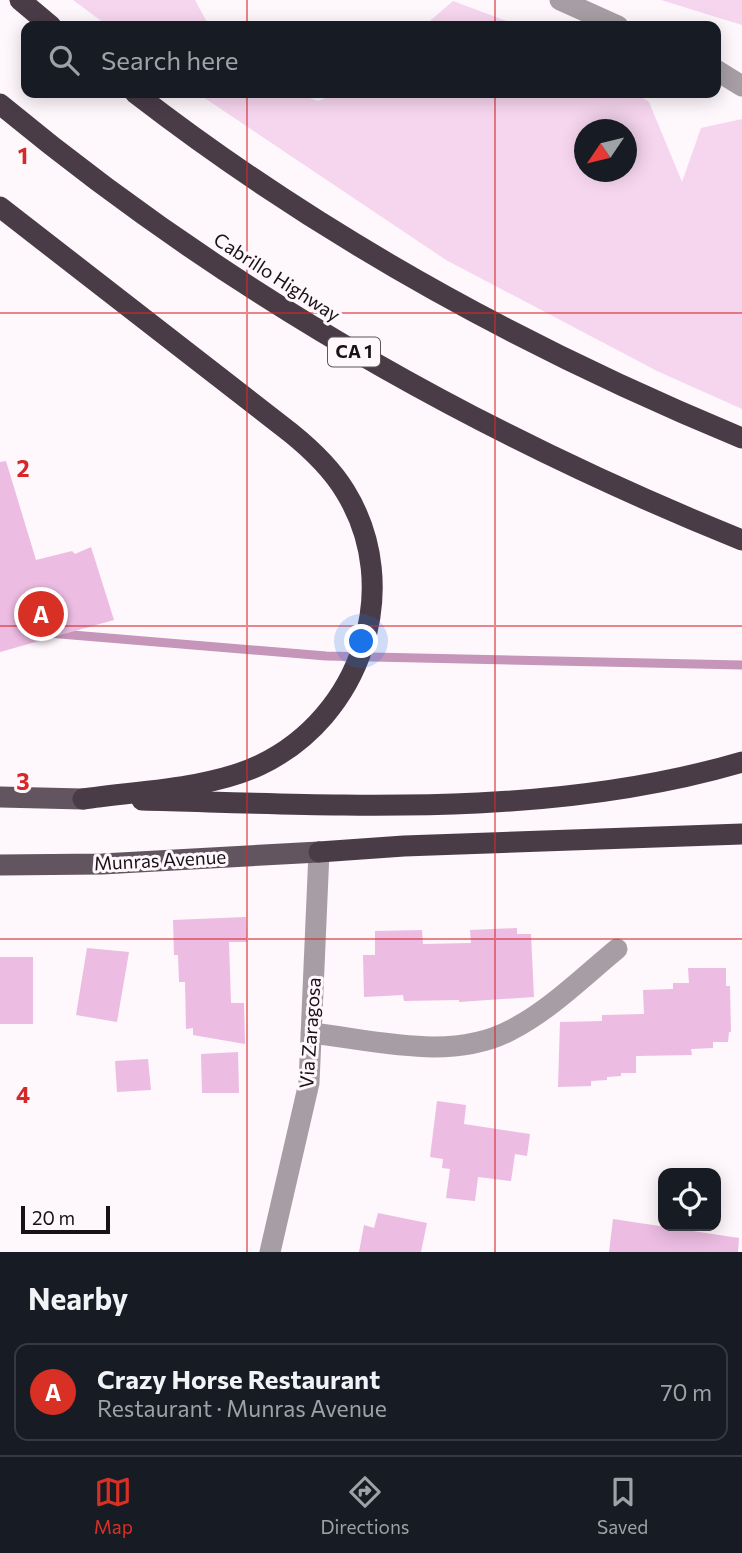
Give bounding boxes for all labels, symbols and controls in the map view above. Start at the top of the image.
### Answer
search box [21,21,721,98]
icon: search [45,41,83,79]
text: Search here [101,44,239,75]
north arrow [574,119,637,182]
text: 1 [18,141,28,169]
street label: Cabrillo Highway [210,227,345,326]
road number: CA 1 [328,338,380,366]
text: 2 [16,454,30,482]
pin: A [18,588,64,640]
your location [344,624,378,658]
text: 3 [16,767,30,795]
street label: Munras Avenue [93,845,227,874]
street label: Via Zaragosa [294,977,325,1089]
text: 4 [16,1080,30,1108]
map controls [658,1168,721,1231]
button: locate [658,1168,721,1231]
scale bar [21,1203,110,1235]
text: 20 m [32,1206,75,1229]
text: Nearby [28,1279,128,1316]
text: Crazy Horse Restaurant [97,1363,380,1394]
text: A [45,1378,61,1406]
text: 70 m [660,1378,712,1406]
text: Restaurant · Munras Avenue [97,1394,387,1422]
tab: Map [94,1473,133,1538]
tab: Directions [320,1473,410,1538]
tab: Saved [597,1473,648,1538]

